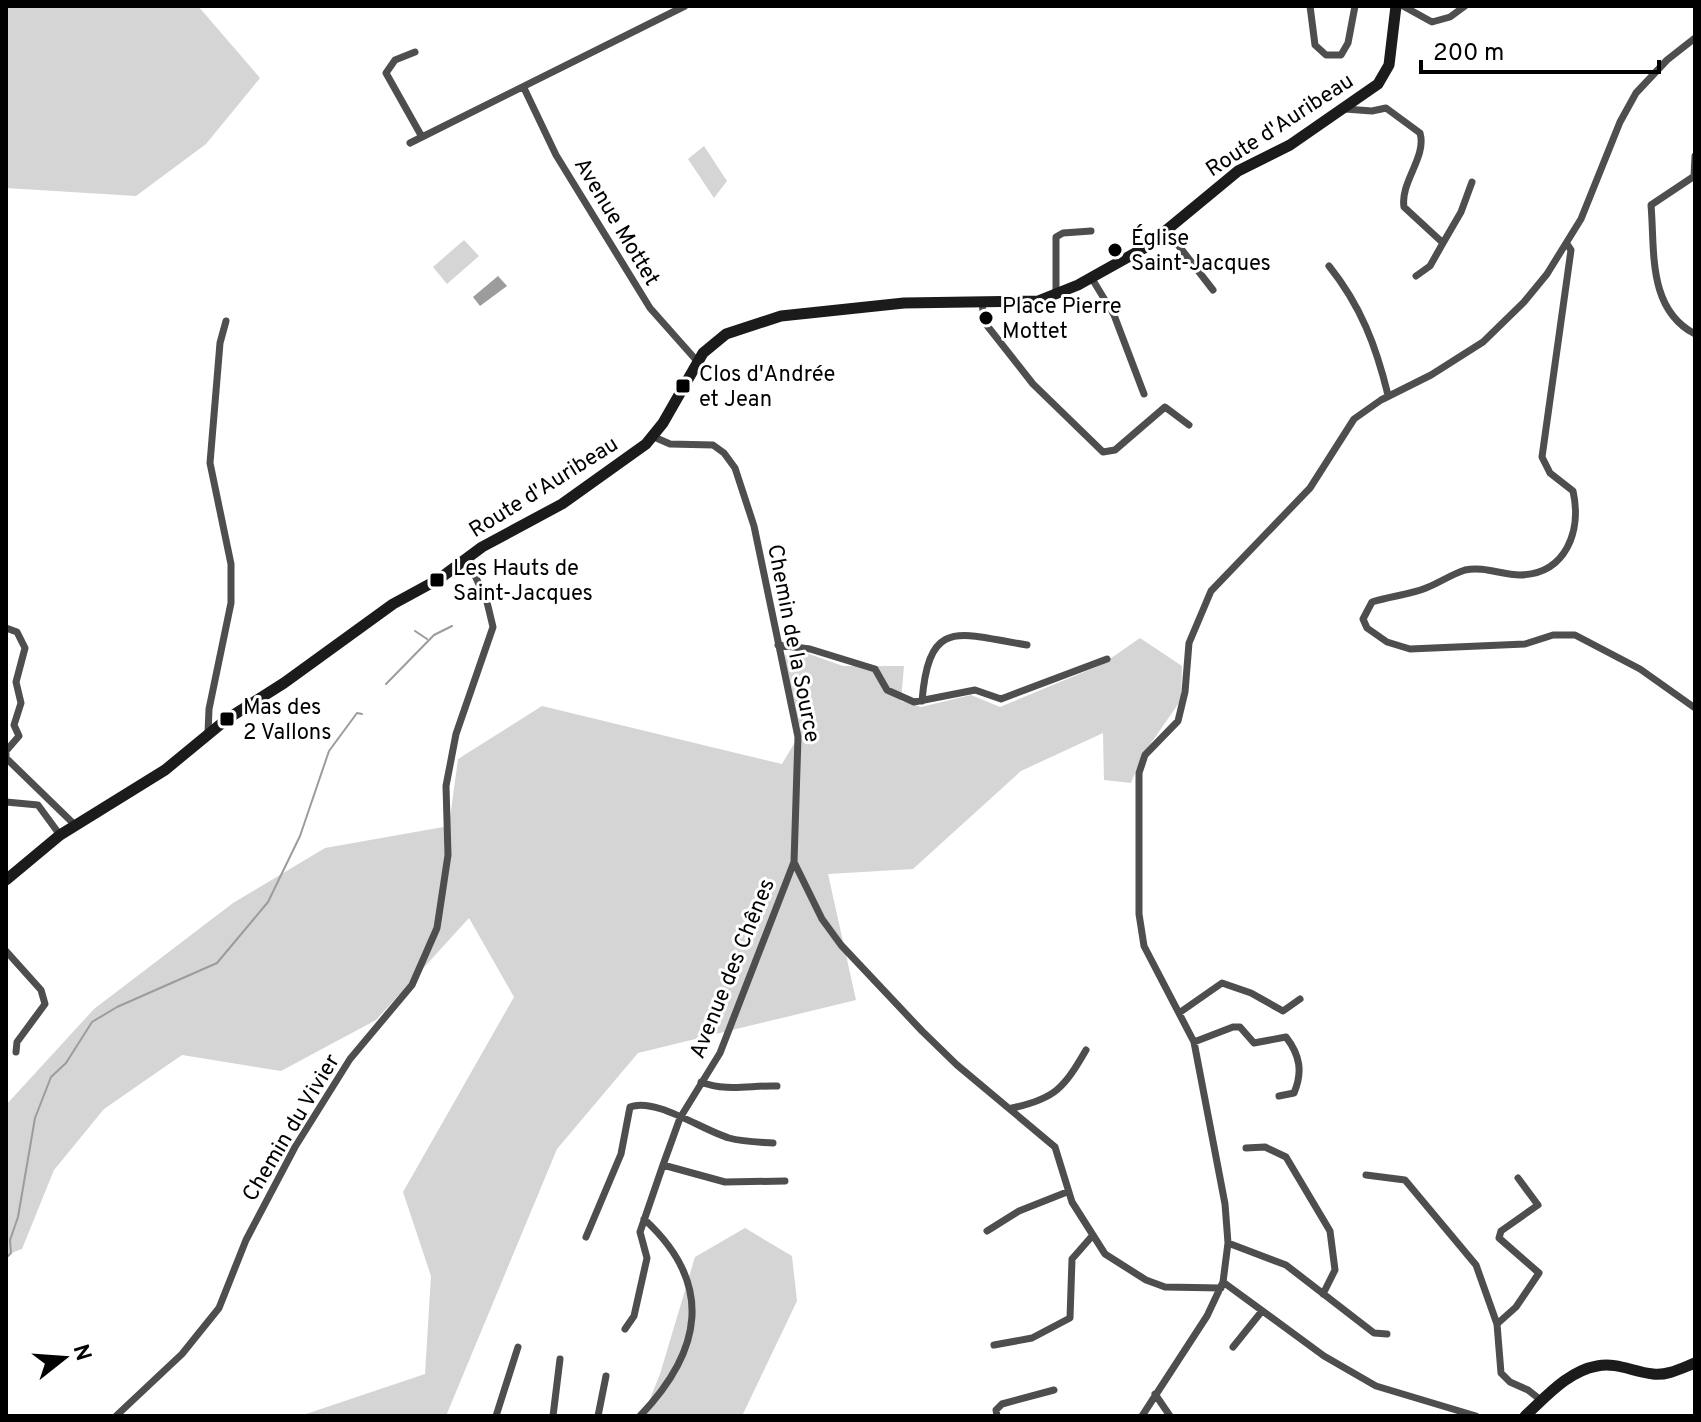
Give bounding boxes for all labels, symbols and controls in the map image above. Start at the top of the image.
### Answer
scale bar [1421,24,1659,74]
text: 200 m [1433,39,1504,69]
street label: Route d'Auribeau [1201,68,1359,184]
street label: Avenue Mottet [567,153,665,291]
place label: Église Saint-Jacques [1131,224,1271,278]
marker: Église Saint-Jacques [1106,241,1124,259]
place label: Place Pierre Mottet [1002,294,1122,346]
marker: Place Pierre Mottet [977,309,995,327]
place label: Clos d'Andrée et Jean [699,362,835,414]
marker: Clos d'Andrée et Jean [674,377,692,395]
street label: Route d'Auribeau [465,431,624,545]
street label: Chemin de la Source [760,542,825,745]
place label: Les Hauts de Saint-Jacques [453,556,593,608]
marker: Les Hauts de Saint-Jacques [428,571,446,589]
place label: Mas des 2 Vallons [243,695,332,747]
marker: Mas des 2 Vallons [218,710,236,728]
street label: Avenue des Chênes [685,875,782,1063]
street label: Chemin du Vivier [238,1049,347,1207]
north arrow [24,1318,104,1398]
text: N [66,1341,96,1364]

